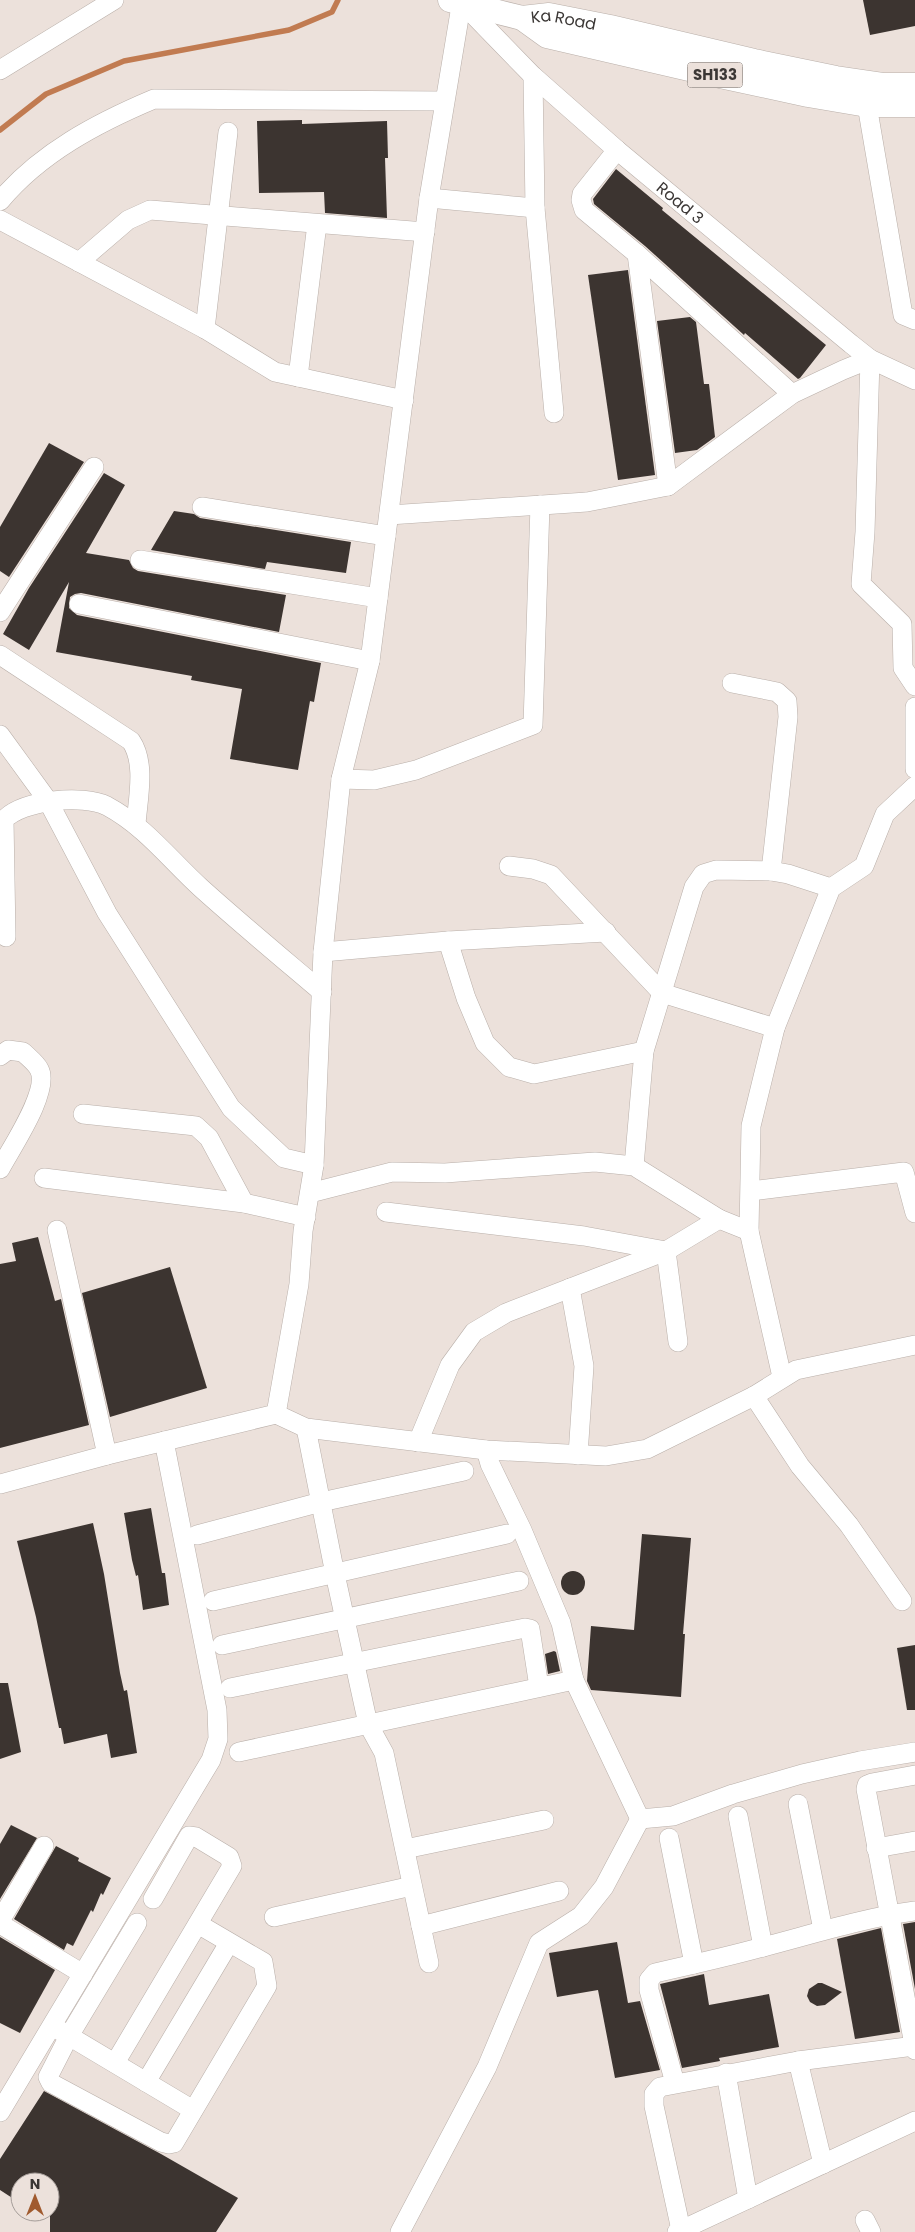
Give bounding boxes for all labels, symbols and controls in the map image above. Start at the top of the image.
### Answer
street label: Ka Road [530,4,598,36]
road number: SH133 [688,62,742,88]
street label: Road 3 [651,176,709,229]
north arrow [10,2172,60,2222]
text: N [30,2174,40,2194]

